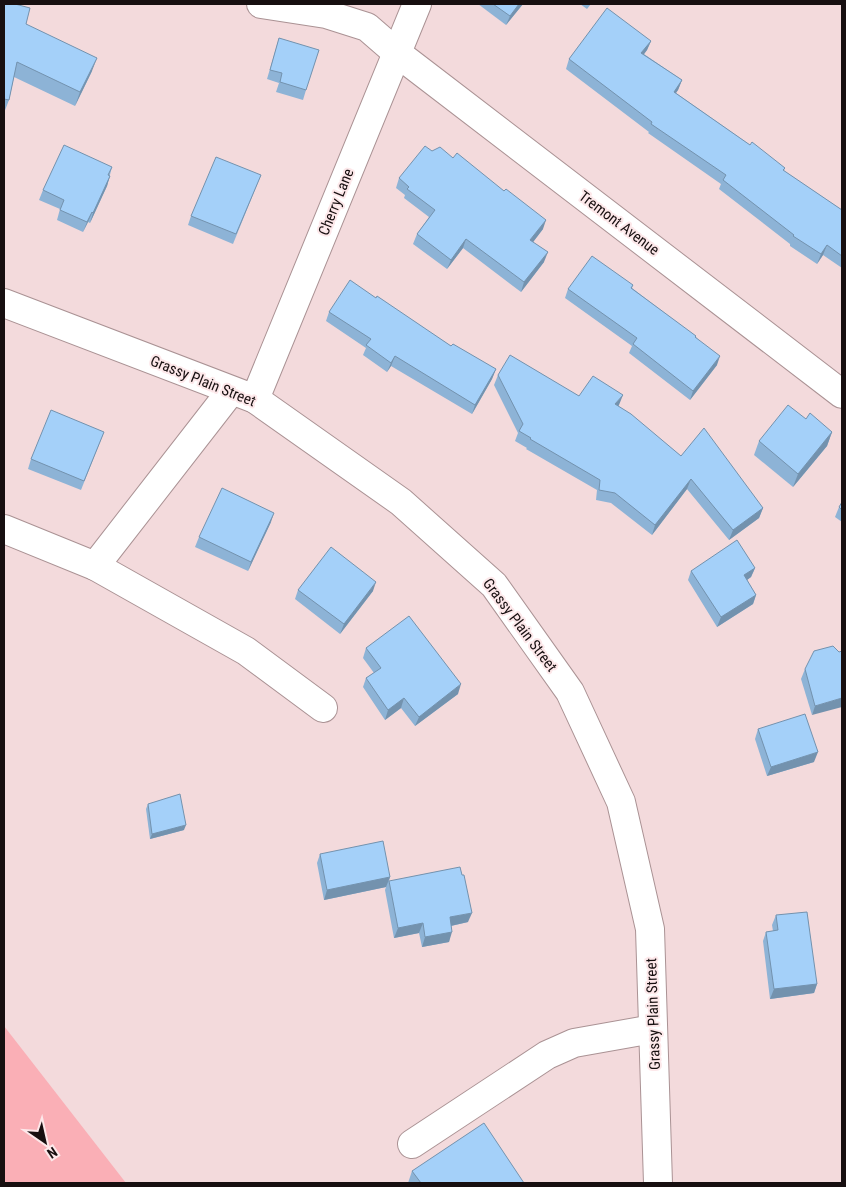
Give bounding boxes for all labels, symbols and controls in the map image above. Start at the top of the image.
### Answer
street label: Cherry Lane [314,166,358,238]
street label: Tremont Avenue [575,187,663,259]
street label: Grassy Plain Street [148,352,258,410]
street label: Grassy Plain Street [479,575,561,675]
street label: Grassy Plain Street [642,958,664,1070]
north arrow [20,1117,70,1167]
text: N [44,1144,60,1162]

